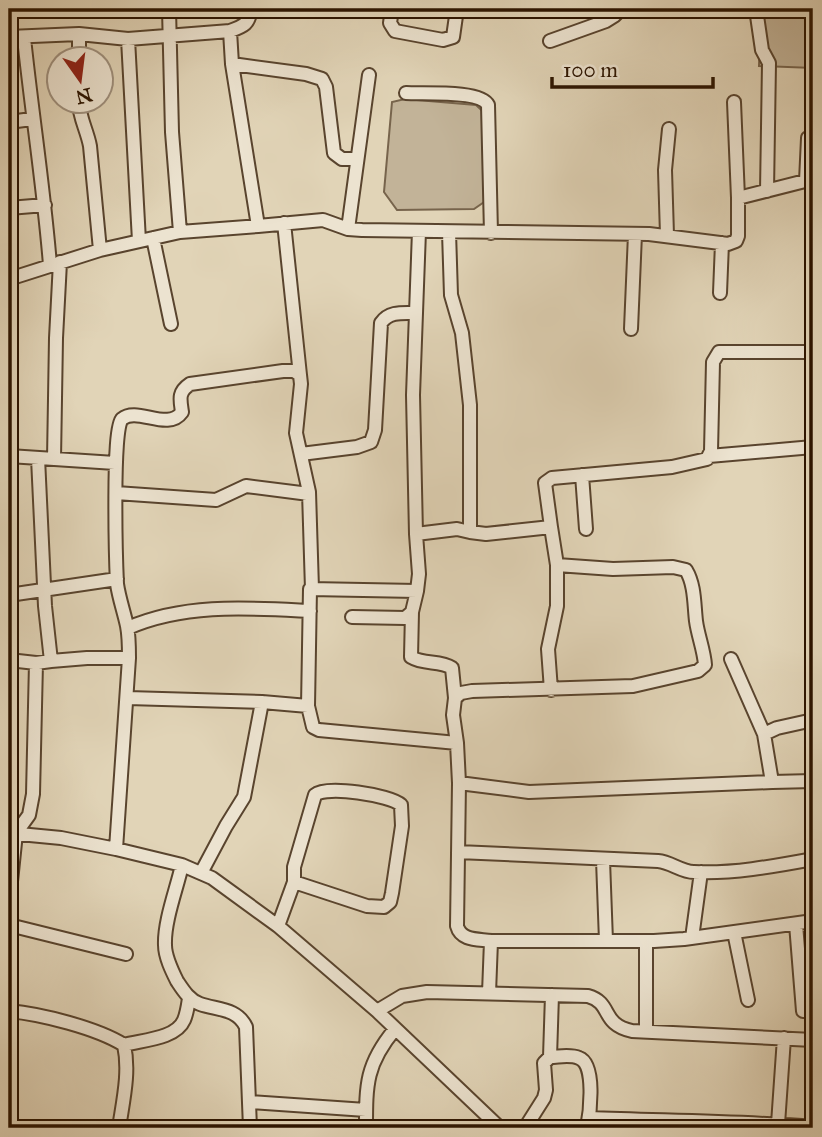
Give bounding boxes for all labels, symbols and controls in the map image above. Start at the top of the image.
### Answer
north arrow [46,46,116,116]
scale bar [552,46,714,90]
text: 100 m [563,57,618,83]
text: N [73,83,95,109]

